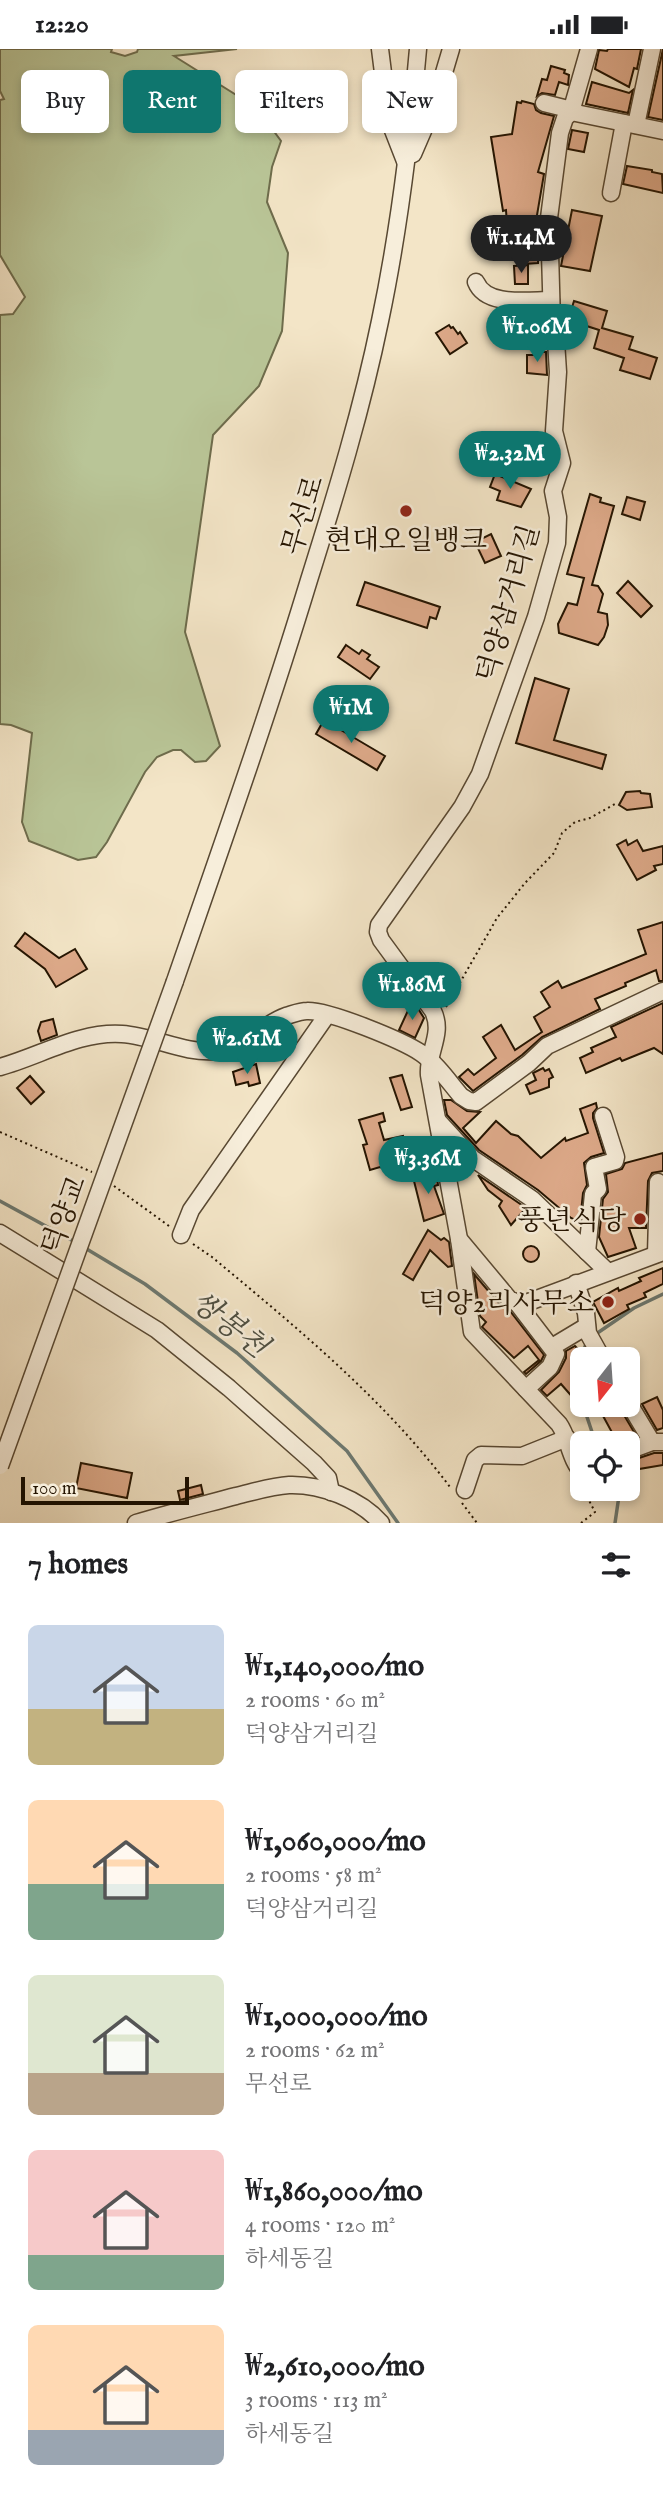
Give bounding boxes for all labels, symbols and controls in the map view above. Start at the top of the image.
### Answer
text: 12:20 [35,8,89,41]
chip: Buy [21,70,109,133]
chip: Rent [123,70,221,133]
chip: Filters [235,70,348,133]
chip: New [362,70,457,133]
pin: ₩1.14M [464,215,578,275]
text: ₩1.14M [487,223,555,252]
pin: ₩1.06M [480,305,594,364]
text: ₩1.06M [502,312,572,341]
pin: ₩2.32M [453,431,567,491]
text: ₩2.32M [475,439,545,468]
street label: 무선로 [276,472,333,560]
marker: 현대오일뱅크 [398,503,414,519]
street label: 덕양삼거리길 [470,521,549,687]
place label: 현대오일뱅크 [325,524,487,559]
pin: ₩1M [317,685,385,745]
text: ₩1M [329,693,373,722]
pin: ₩1.86M [355,963,469,1022]
text: ₩1.86M [378,970,446,999]
pin: ₩2.61M [190,1017,304,1076]
text: ₩2.61M [212,1024,282,1053]
pin: ₩3.36M [371,1137,485,1196]
text: ₩3.36M [395,1144,462,1173]
street label: 덕양교 [35,1172,96,1260]
place label: 풍년식당 [518,1204,626,1239]
marker: 풍년식당 [632,1211,648,1227]
water label: 쌍봉천 [183,1284,276,1369]
place label: 덕양2리사무소 [419,1287,594,1322]
marker: 덕양2리사무소 [600,1294,616,1310]
north arrow [570,1347,640,1417]
map controls [570,1347,640,1501]
button: locate [570,1431,640,1501]
scale bar [21,1474,189,1506]
text: 100 m [32,1477,76,1501]
text: 7 homes [28,1546,128,1584]
icon: filters [597,1546,635,1584]
text: ₩1,140,000/mo [245,1648,424,1686]
icon: home [84,1653,168,1737]
text: 2 rooms · 60 m² [245,1686,385,1715]
text: 덕양삼거리길 [245,1720,378,1749]
text: ₩1,060,000/mo [245,1823,426,1861]
icon: home [84,1828,168,1912]
text: 2 rooms · 58 m² [245,1861,382,1890]
text: 덕양삼거리길 [245,1895,378,1924]
text: ₩1,000,000/mo [245,1998,428,2036]
icon: home [84,2003,168,2087]
text: 2 rooms · 62 m² [245,2036,385,2065]
text: 무선로 [245,2070,312,2099]
text: ₩1,860,000/mo [245,2173,423,2211]
icon: home [84,2178,168,2262]
text: 4 rooms · 120 m² [245,2211,395,2240]
text: 하세동길 [245,2245,334,2274]
text: ₩2,610,000/mo [245,2348,425,2386]
icon: home [84,2353,168,2437]
text: 3 rooms · 113 m² [245,2386,388,2415]
text: 하세동길 [245,2420,334,2449]

